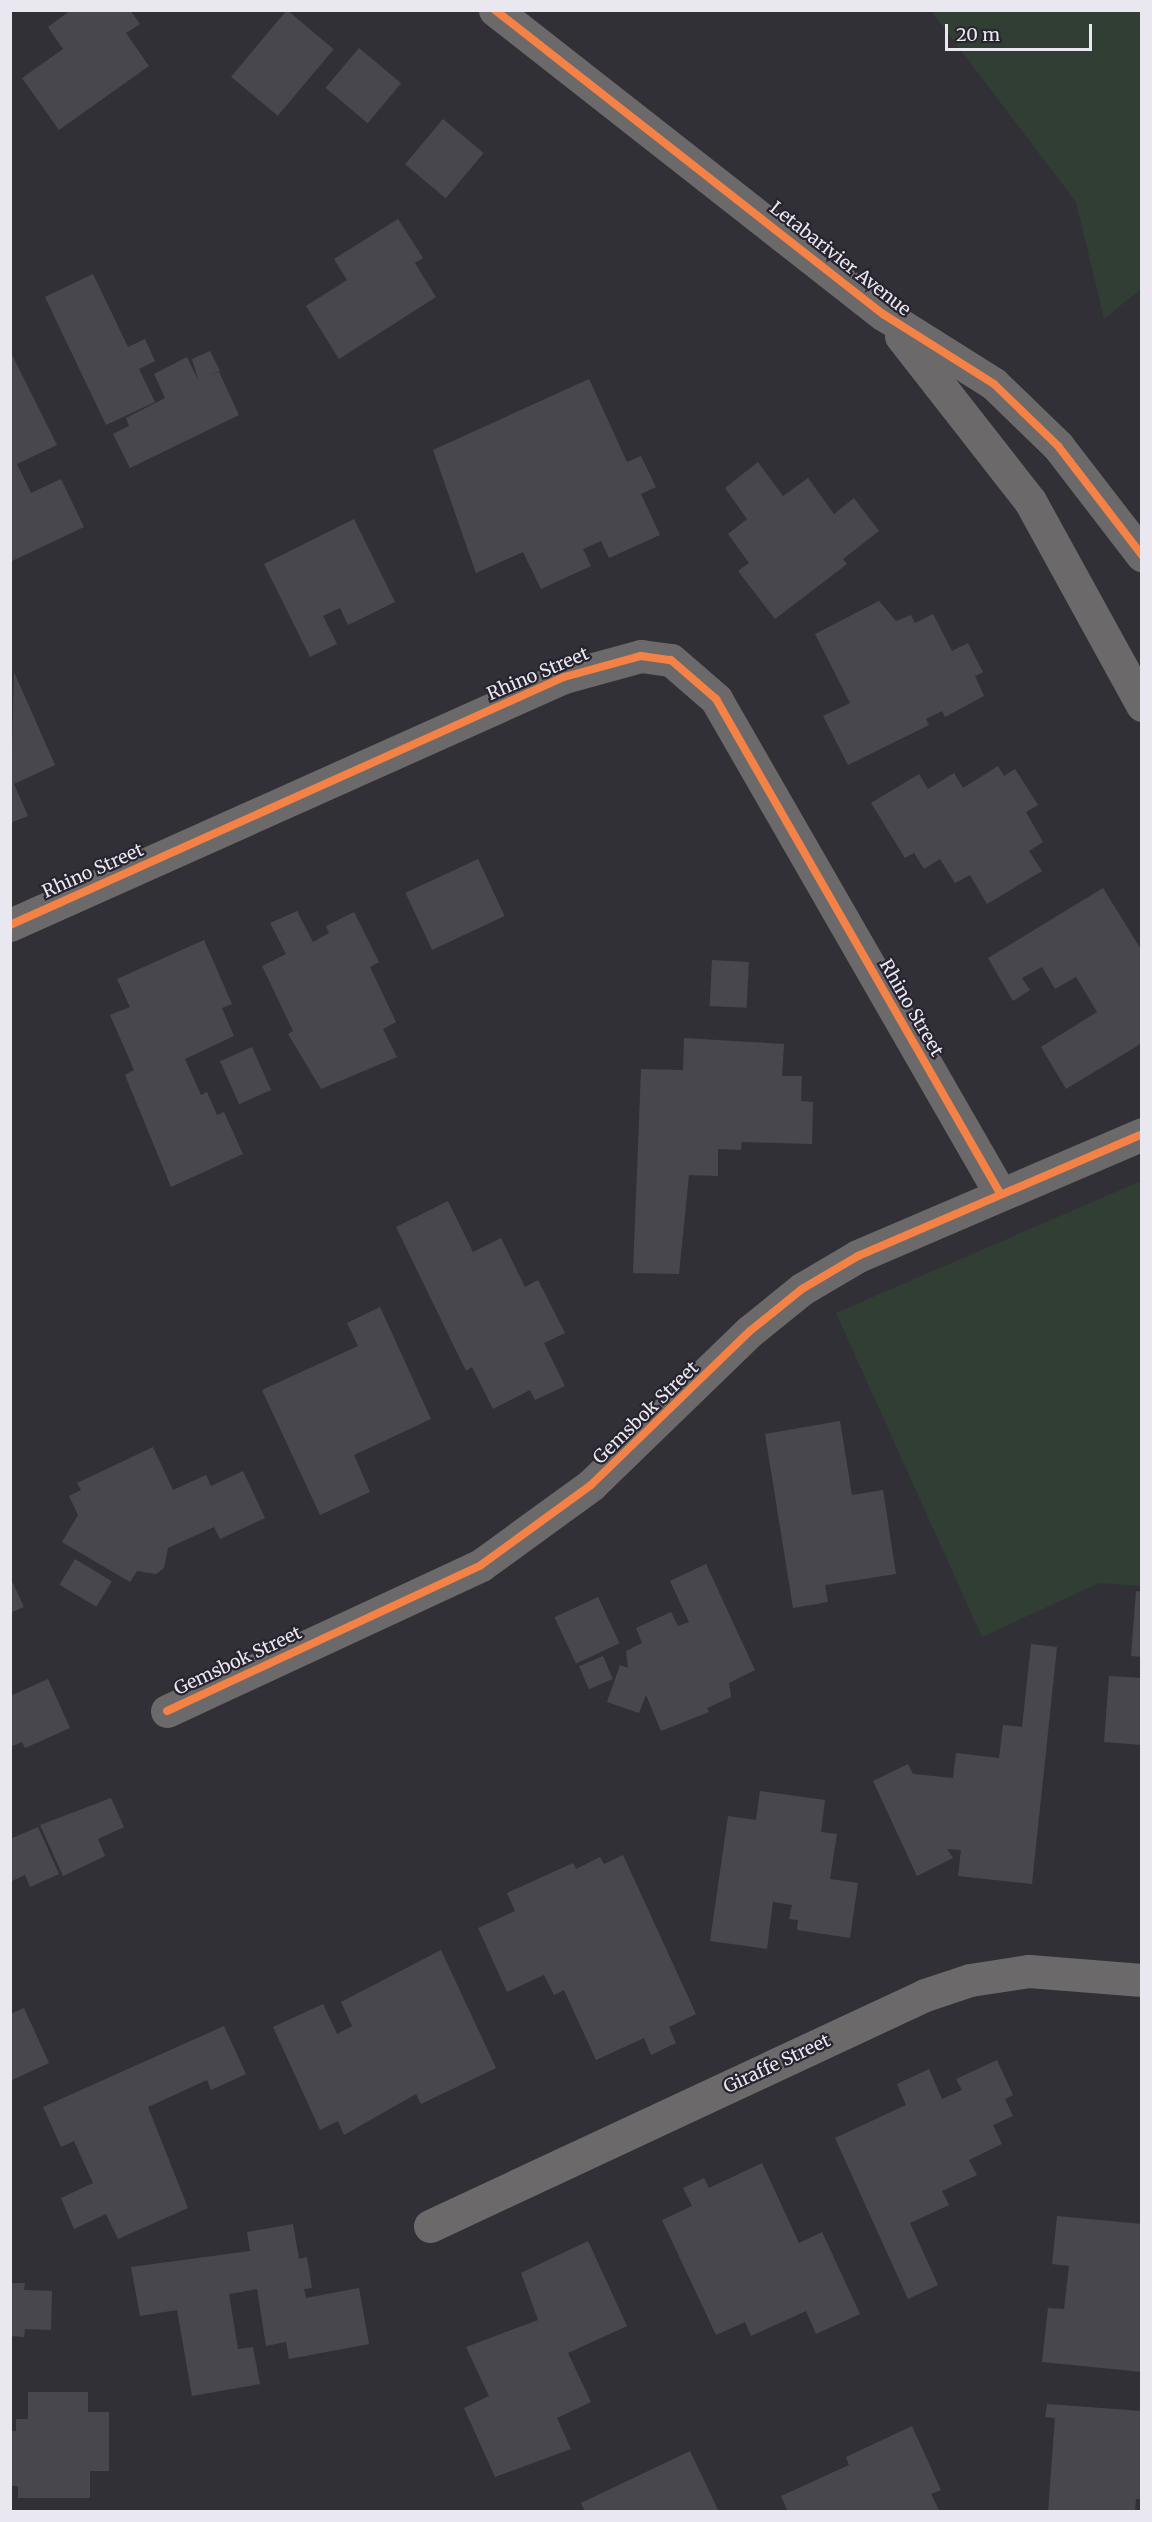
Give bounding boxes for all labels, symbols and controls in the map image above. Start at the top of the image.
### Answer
scale bar [948,12,1095,50]
text: 20 m [956,23,1000,46]
street label: Letabarivier Avenue [765,197,915,321]
street label: Rhino Street [484,643,592,705]
street label: Rhino Street [39,839,147,903]
street label: Rhino Street [875,956,947,1060]
street label: Gemsbok Street [589,1357,703,1469]
street label: Gemsbok Street [171,1622,305,1700]
street label: Giraffe Street [720,2030,834,2098]

